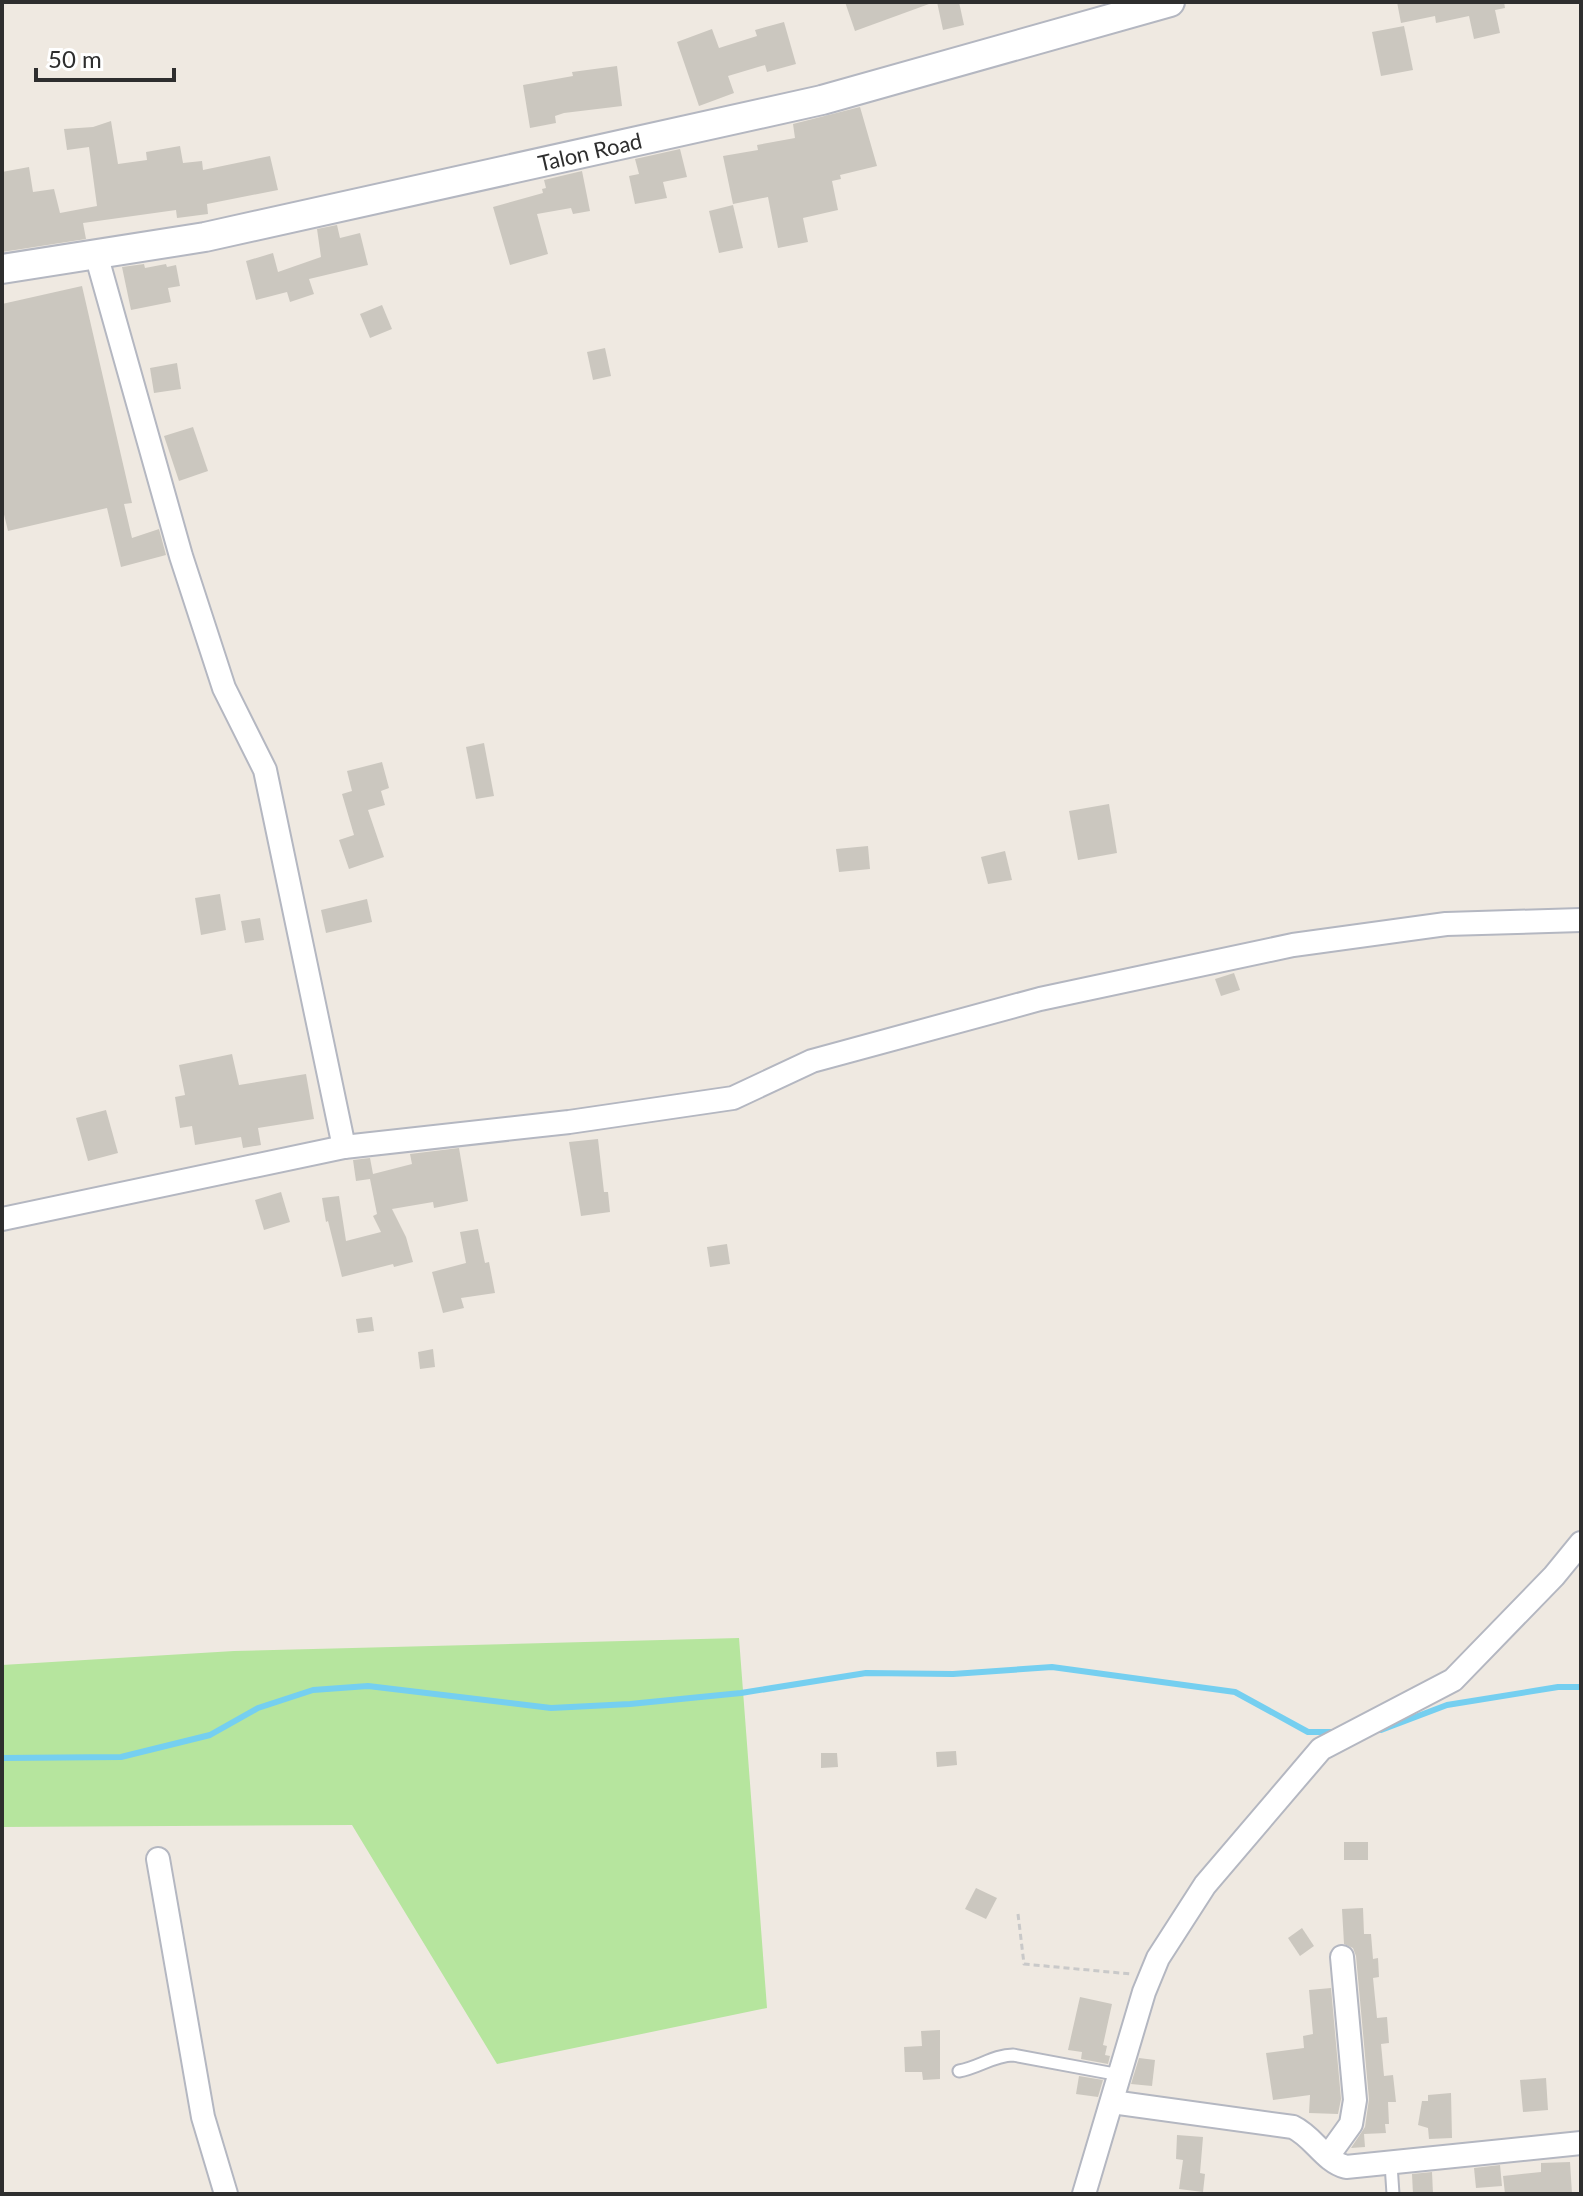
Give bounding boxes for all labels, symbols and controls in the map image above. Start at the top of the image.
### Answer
scale bar [36,32,174,82]
text: 50 m [48,44,102,73]
street label: Talon Road [535,126,644,177]

